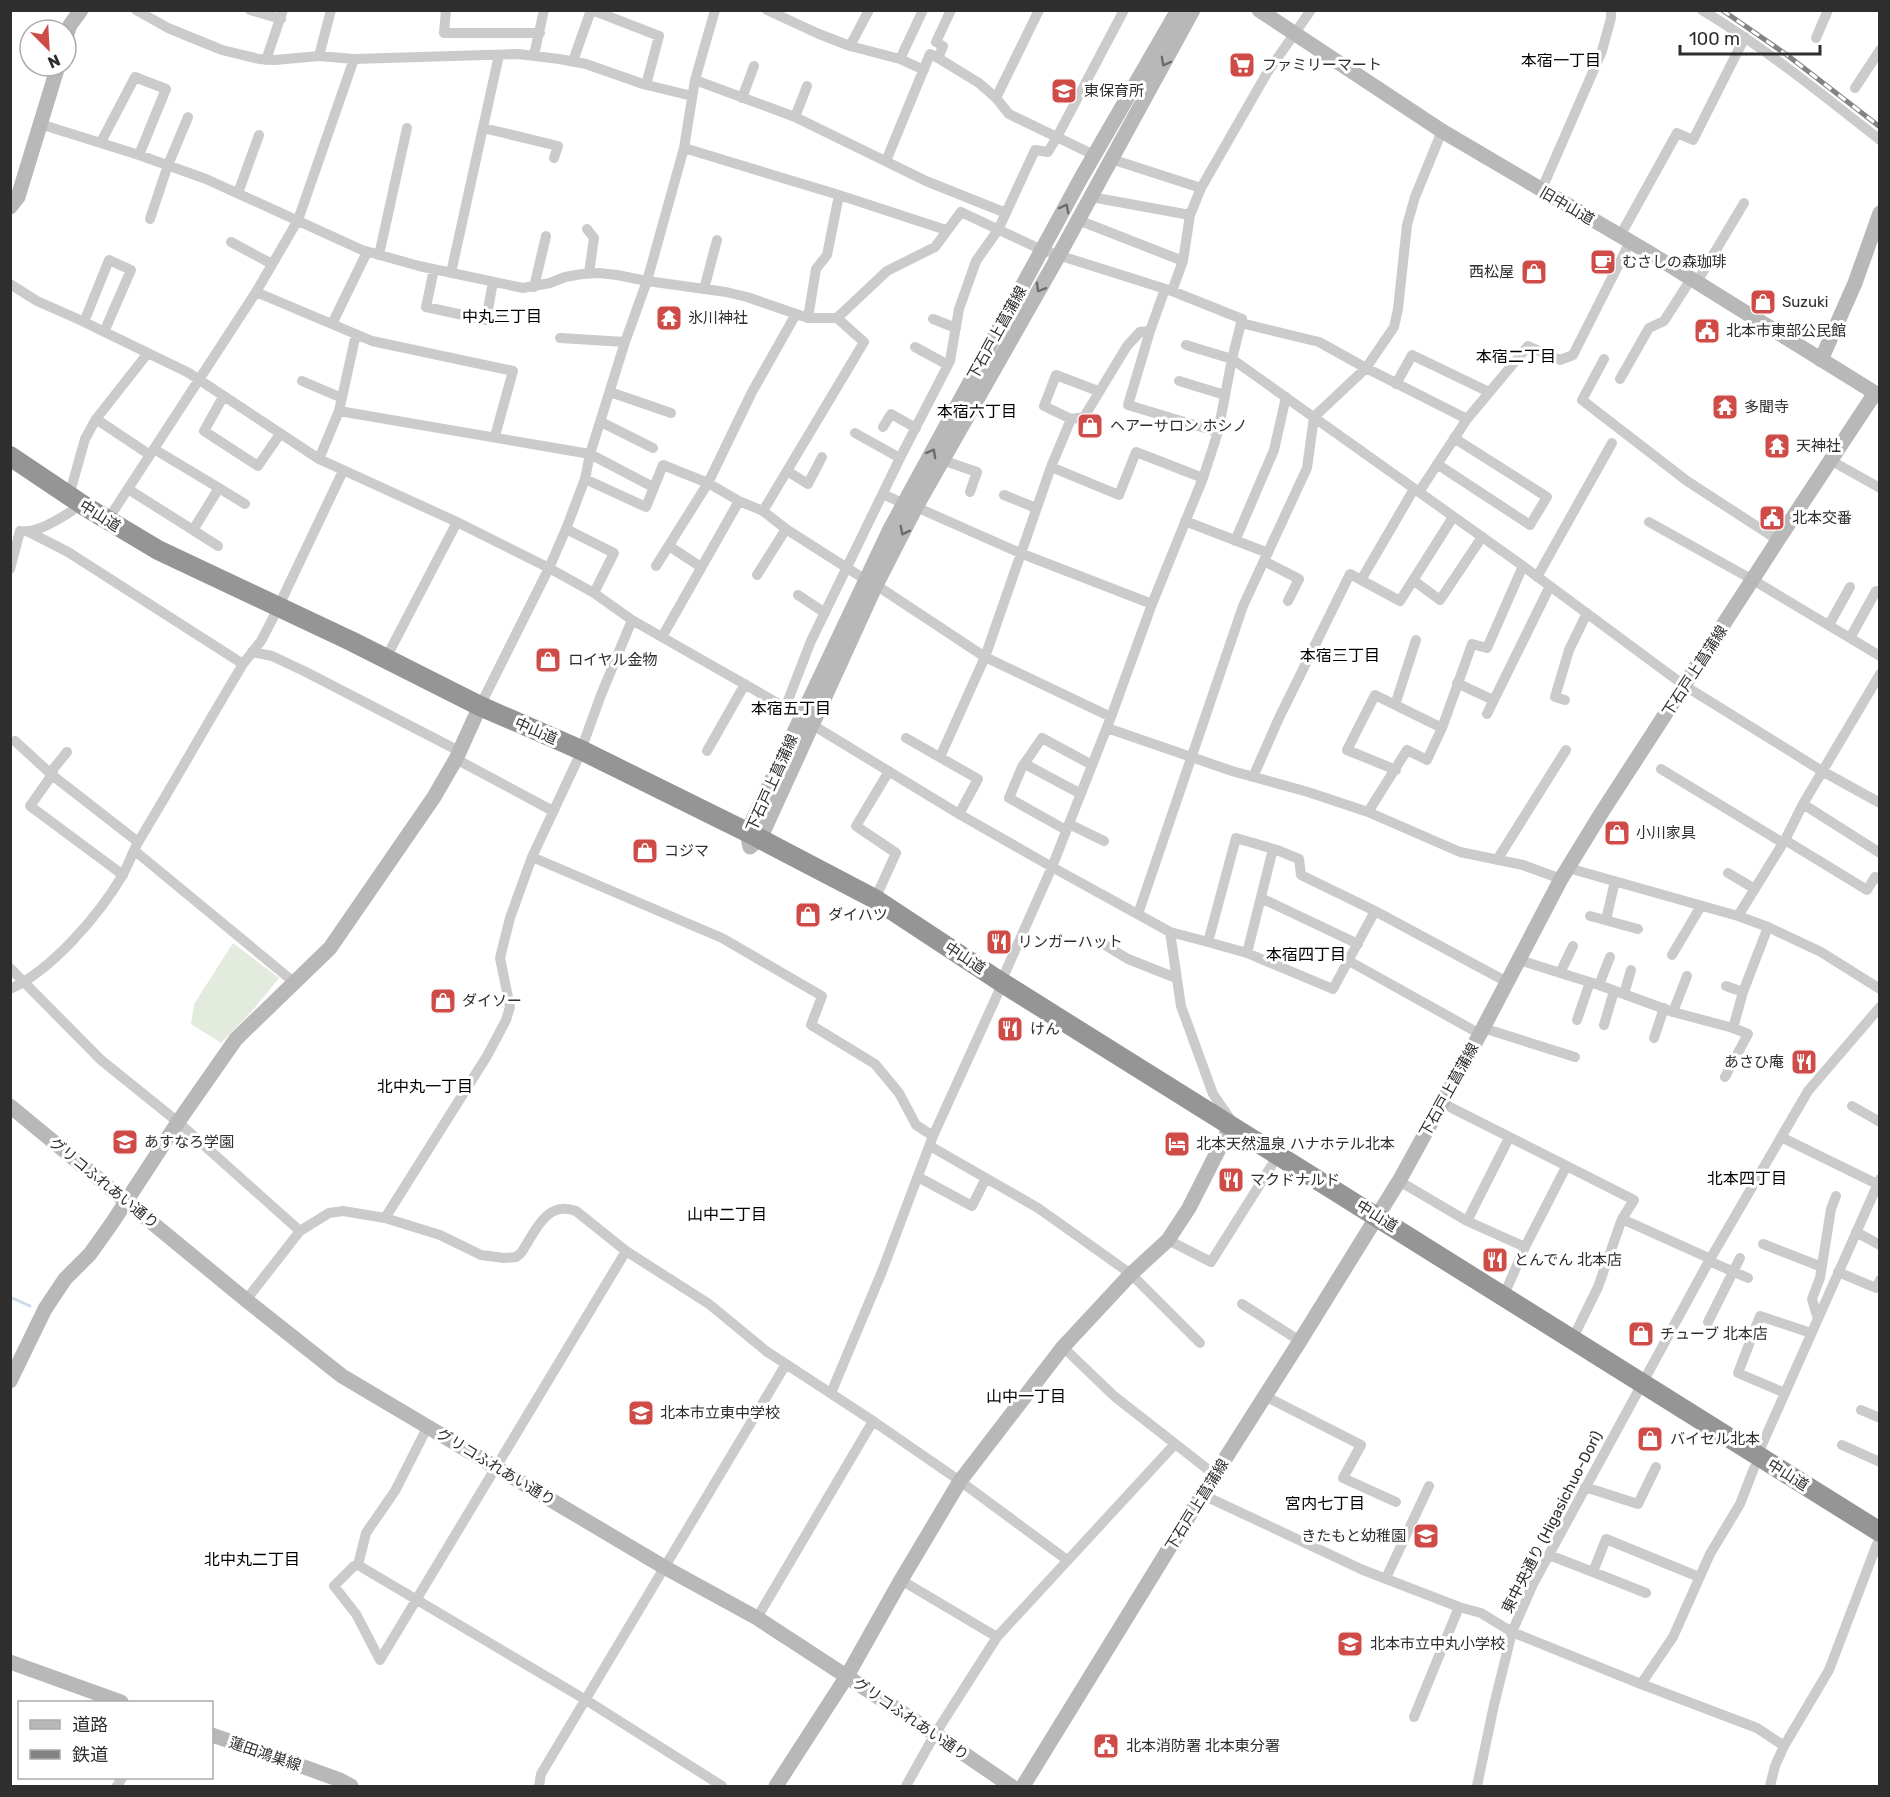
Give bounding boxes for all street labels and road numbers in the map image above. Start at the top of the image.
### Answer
street label: 旧中山道 [1537,183,1597,229]
street label: 下石戸上菖蒲線 [964,283,1030,383]
street label: 中山道 [76,496,124,536]
street label: 下石戸上菖蒲線 [1659,622,1731,720]
street label: 中山道 [512,714,560,748]
street label: 下石戸上菖蒲線 [742,731,802,835]
street label: 中山道 [941,938,989,978]
street label: 下石戸上菖蒲線 [1416,1040,1482,1140]
street label: グリコふれあい通り [46,1134,162,1232]
street label: 中山道 [1353,1196,1401,1236]
street label: グリコふれあい通り [433,1425,559,1509]
street label: 東中央通り (Higasichuo-Dori) [1498,1428,1606,1616]
street label: 中山道 [1764,1455,1812,1495]
street label: 下石戸上菖蒲線 [1162,1456,1232,1554]
street label: グリコふれあい通り [850,1674,972,1764]
street label: 蓮田鴻巣線 [227,1733,303,1775]

